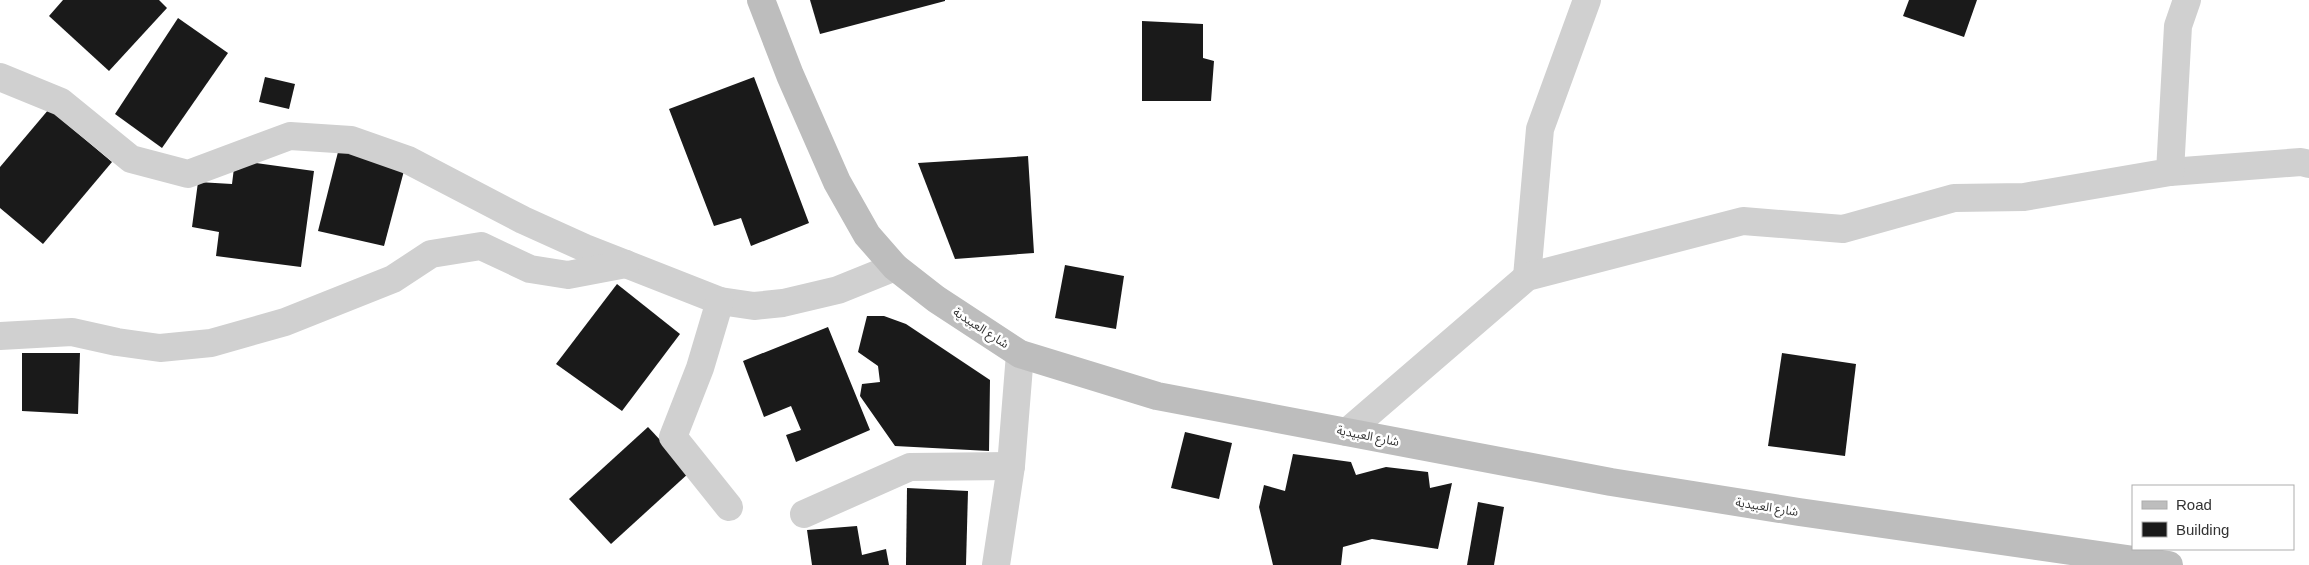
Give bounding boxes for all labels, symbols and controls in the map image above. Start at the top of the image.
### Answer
street label: شارع العبيدية [950,305,1011,353]
street label: شارع العبيدية [1335,423,1400,451]
legend [2132,485,2294,550]
street label: شارع العبيدية [1734,495,1799,521]
text: Road [2176,496,2212,513]
text: Building [2176,521,2229,538]

